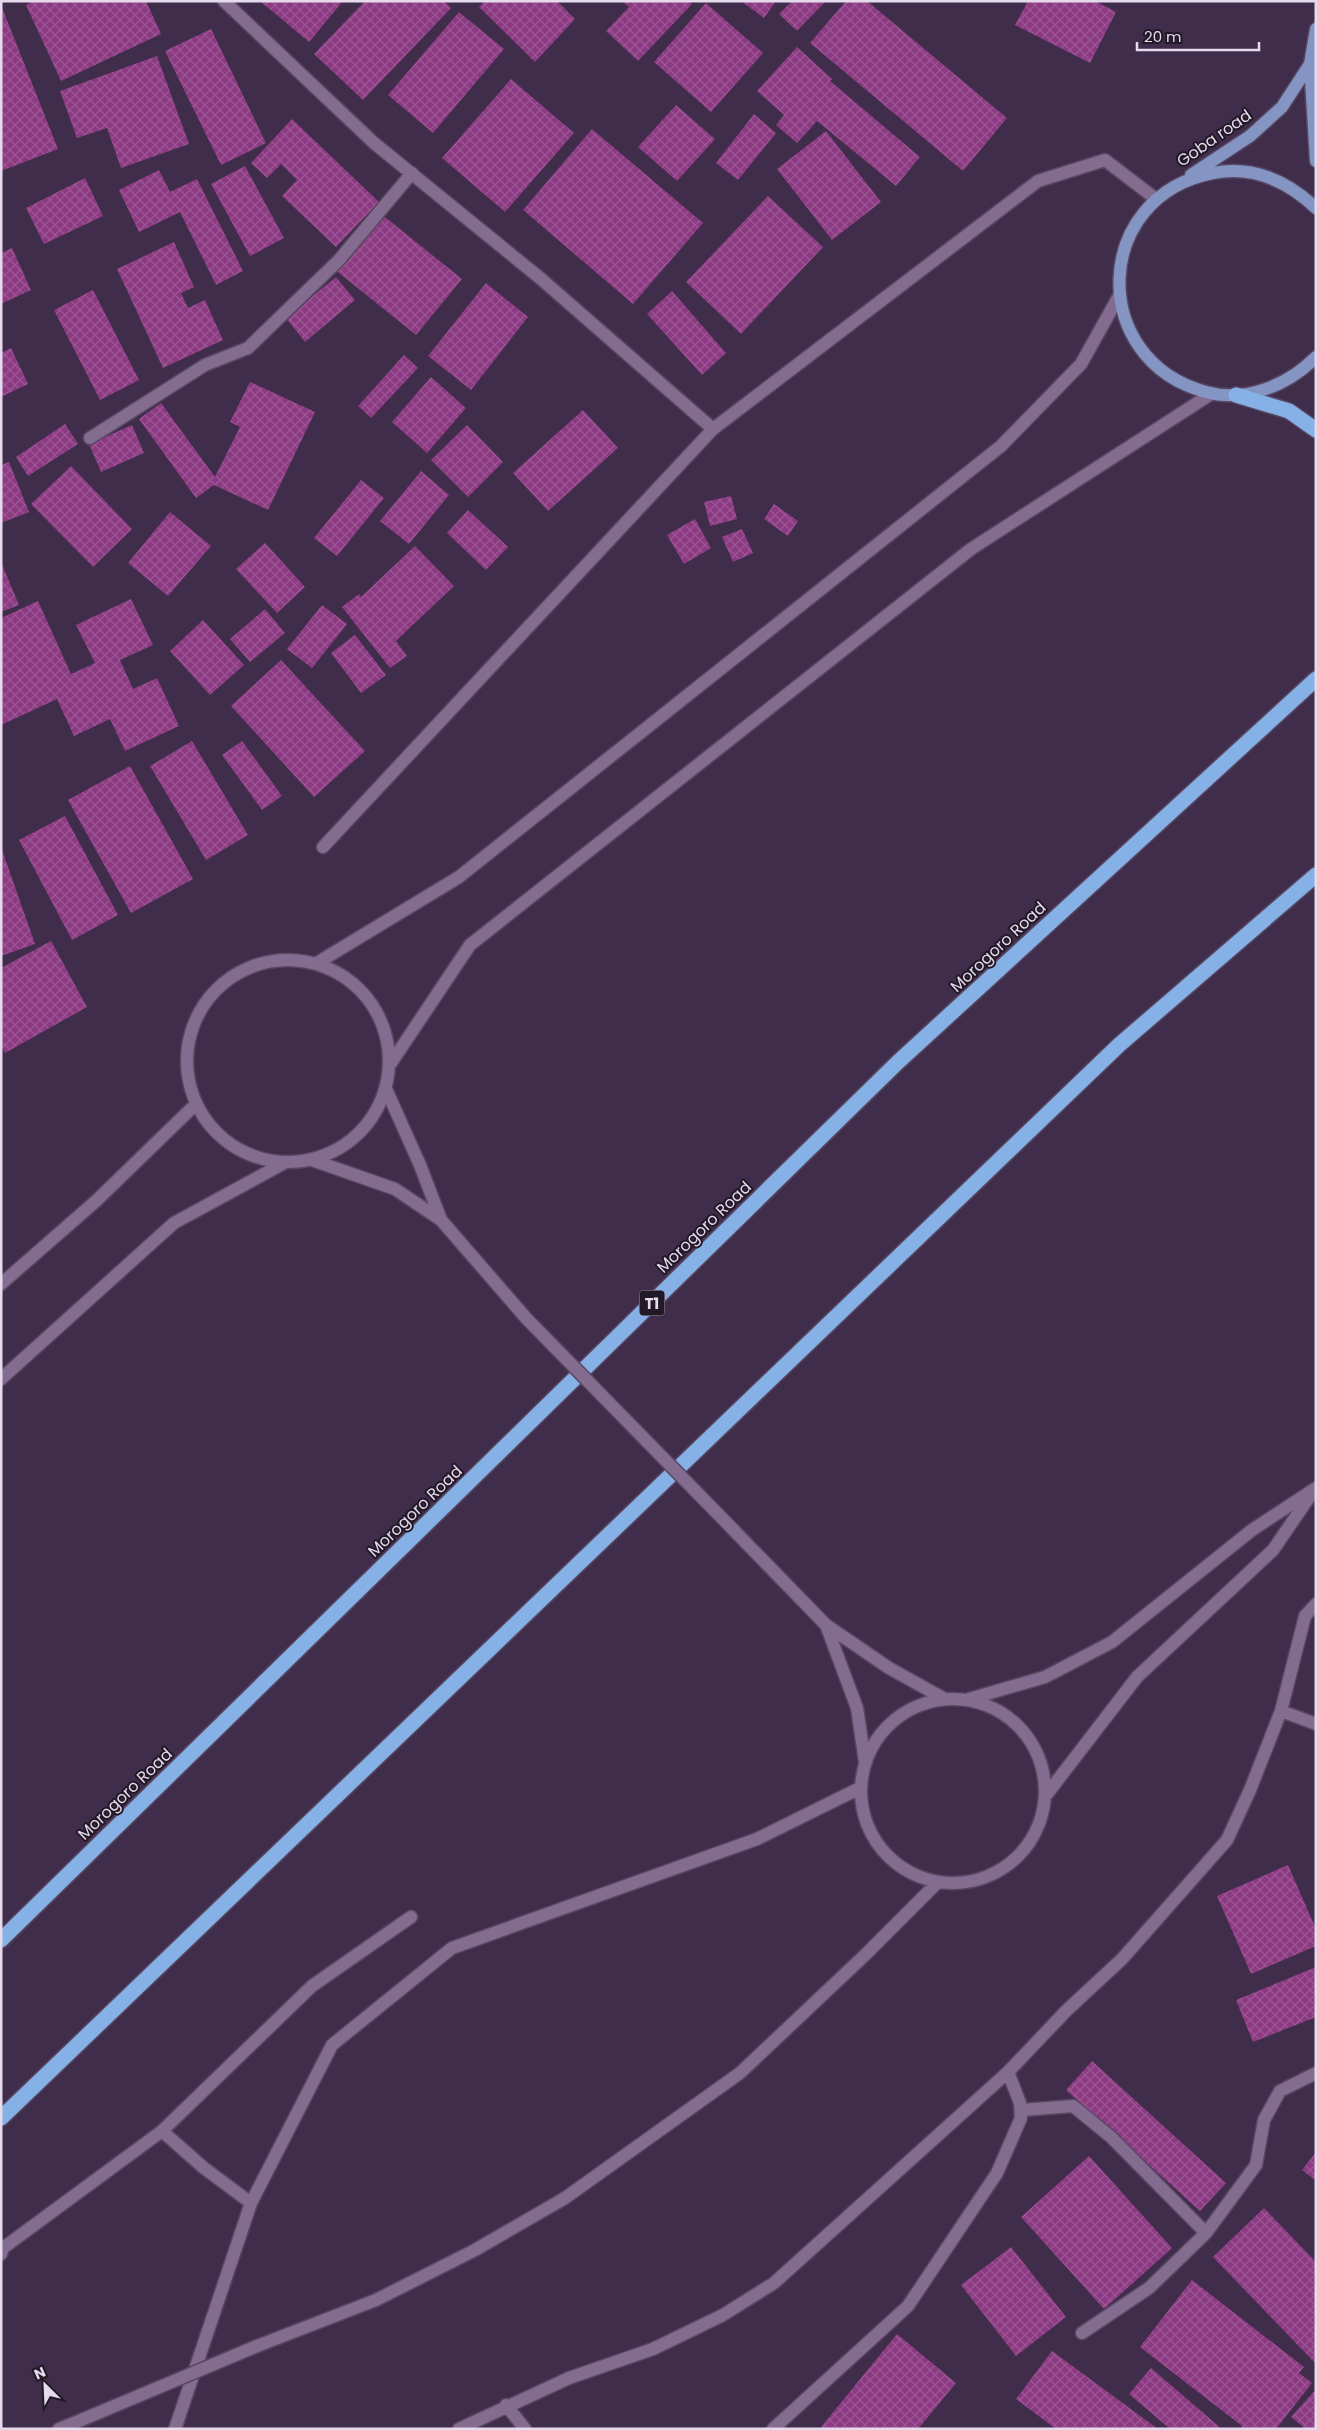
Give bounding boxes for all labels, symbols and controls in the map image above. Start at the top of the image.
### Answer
scale bar [1137,20,1260,52]
text: 20 m [1144,26,1182,47]
street label: Goba road [1172,104,1256,172]
street label: Morogoro Road [945,897,1051,997]
street label: Morogoro Road [652,1176,756,1278]
road number: T1 [640,1290,664,1316]
street label: Morogoro Road [363,1460,467,1562]
street label: Morogoro Road [73,1743,177,1845]
north arrow [20,2360,70,2410]
text: N [31,2362,49,2384]

